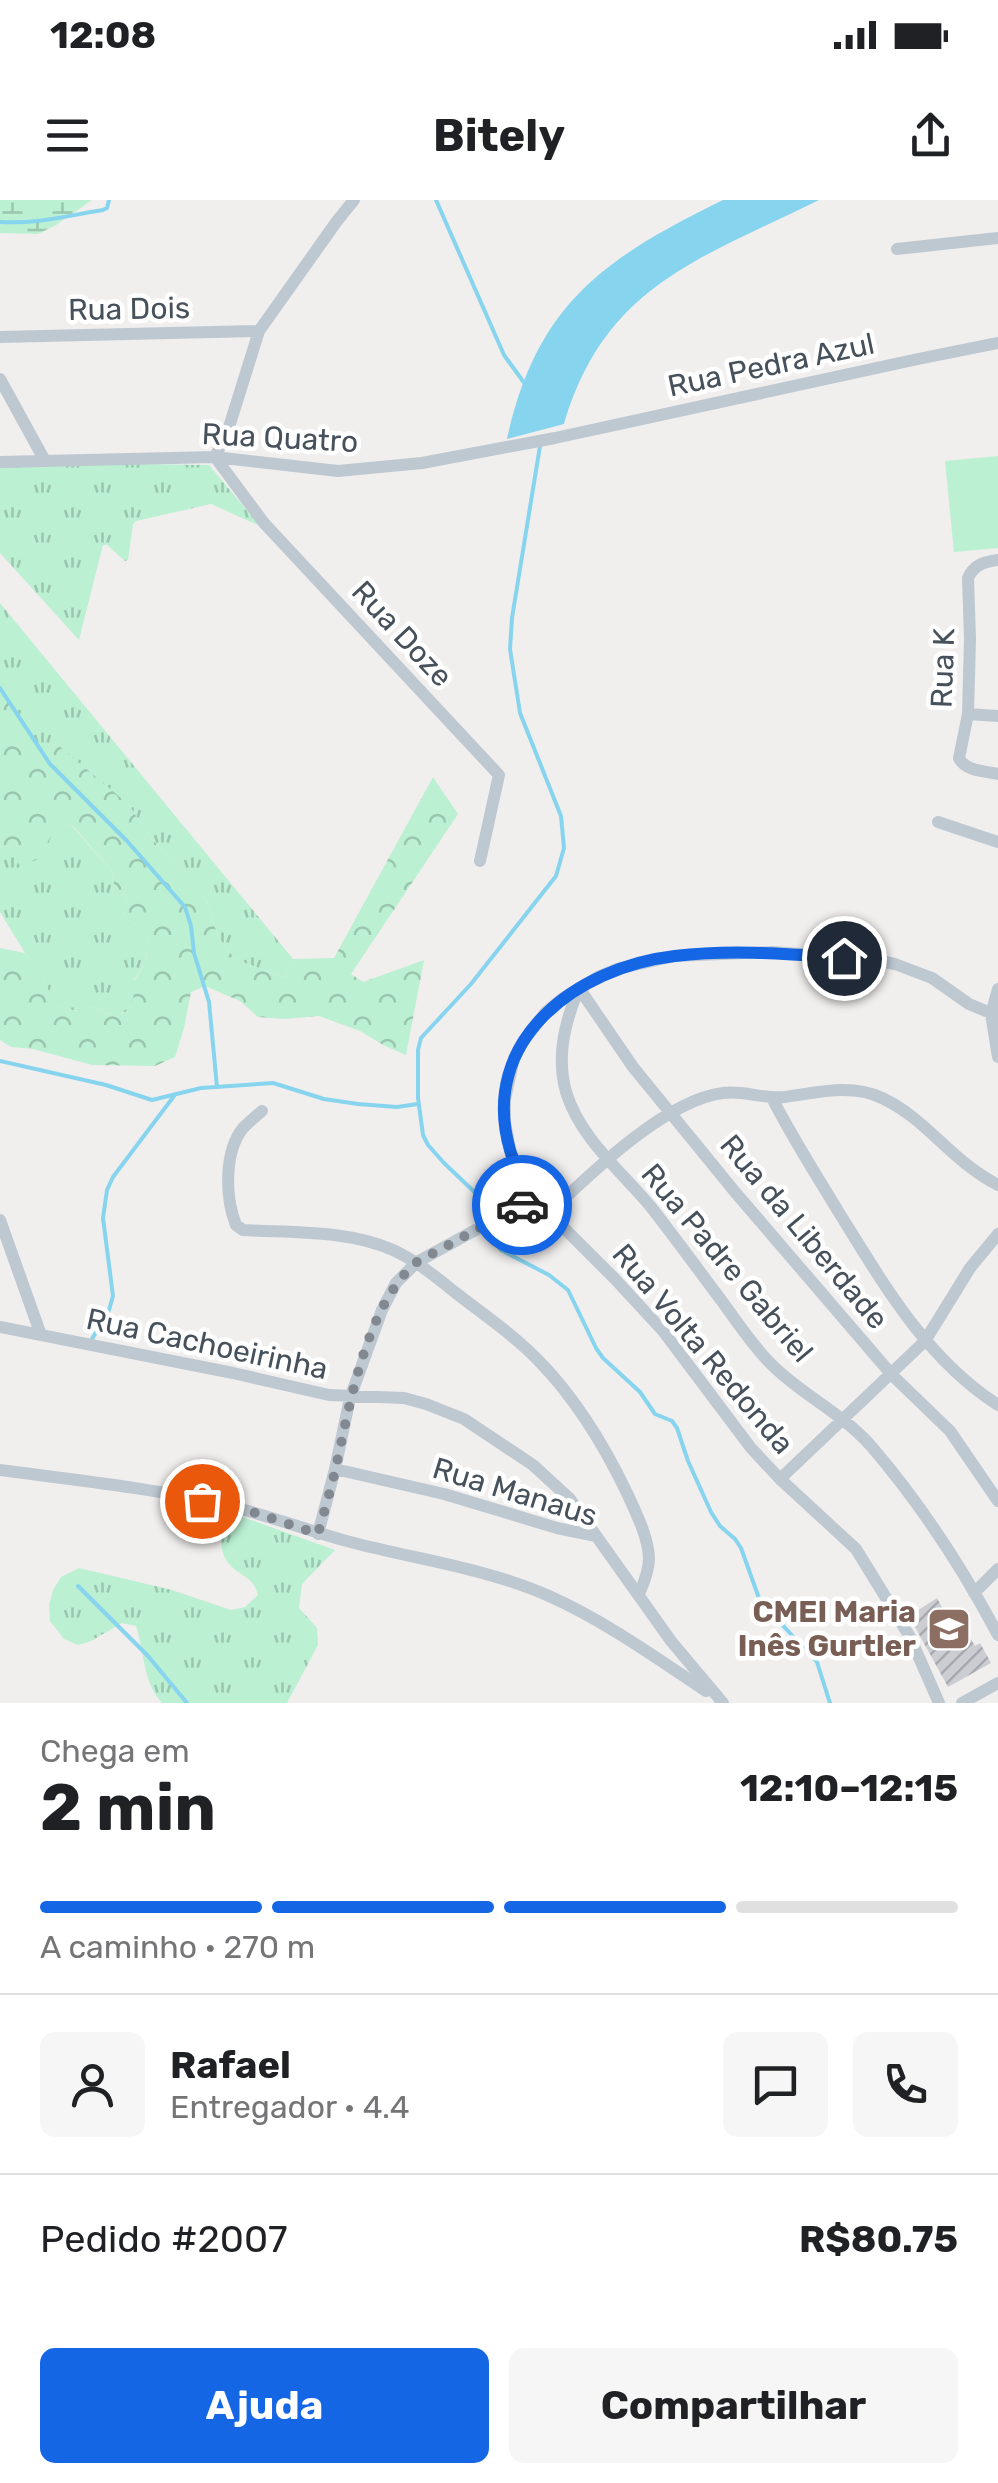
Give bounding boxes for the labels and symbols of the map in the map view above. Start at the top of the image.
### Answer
street label: Rua Dois [68,290,190,328]
street label: Rua Pedra Azul [664,326,878,404]
street label: Rua Quatro [201,416,359,460]
street label: Rua Doze [344,574,460,694]
street label: Rua K [924,628,962,708]
pin [802,916,887,1001]
street label: Rua da Liberdade [712,1128,896,1336]
courier [472,1155,572,1255]
street label: Rua Padre Gabriel [634,1156,820,1370]
street label: Rua Volta Redonda [605,1237,801,1461]
street label: Rua Cachoeirinha [83,1301,331,1387]
street label: Rua Manaus [428,1450,602,1534]
pin [160,1459,245,1544]
place label: CMEI Maria Inês Gurtler [738,1594,916,1664]
school or university icon: CMEI Maria Inês Gurtler [926,1606,972,1652]

